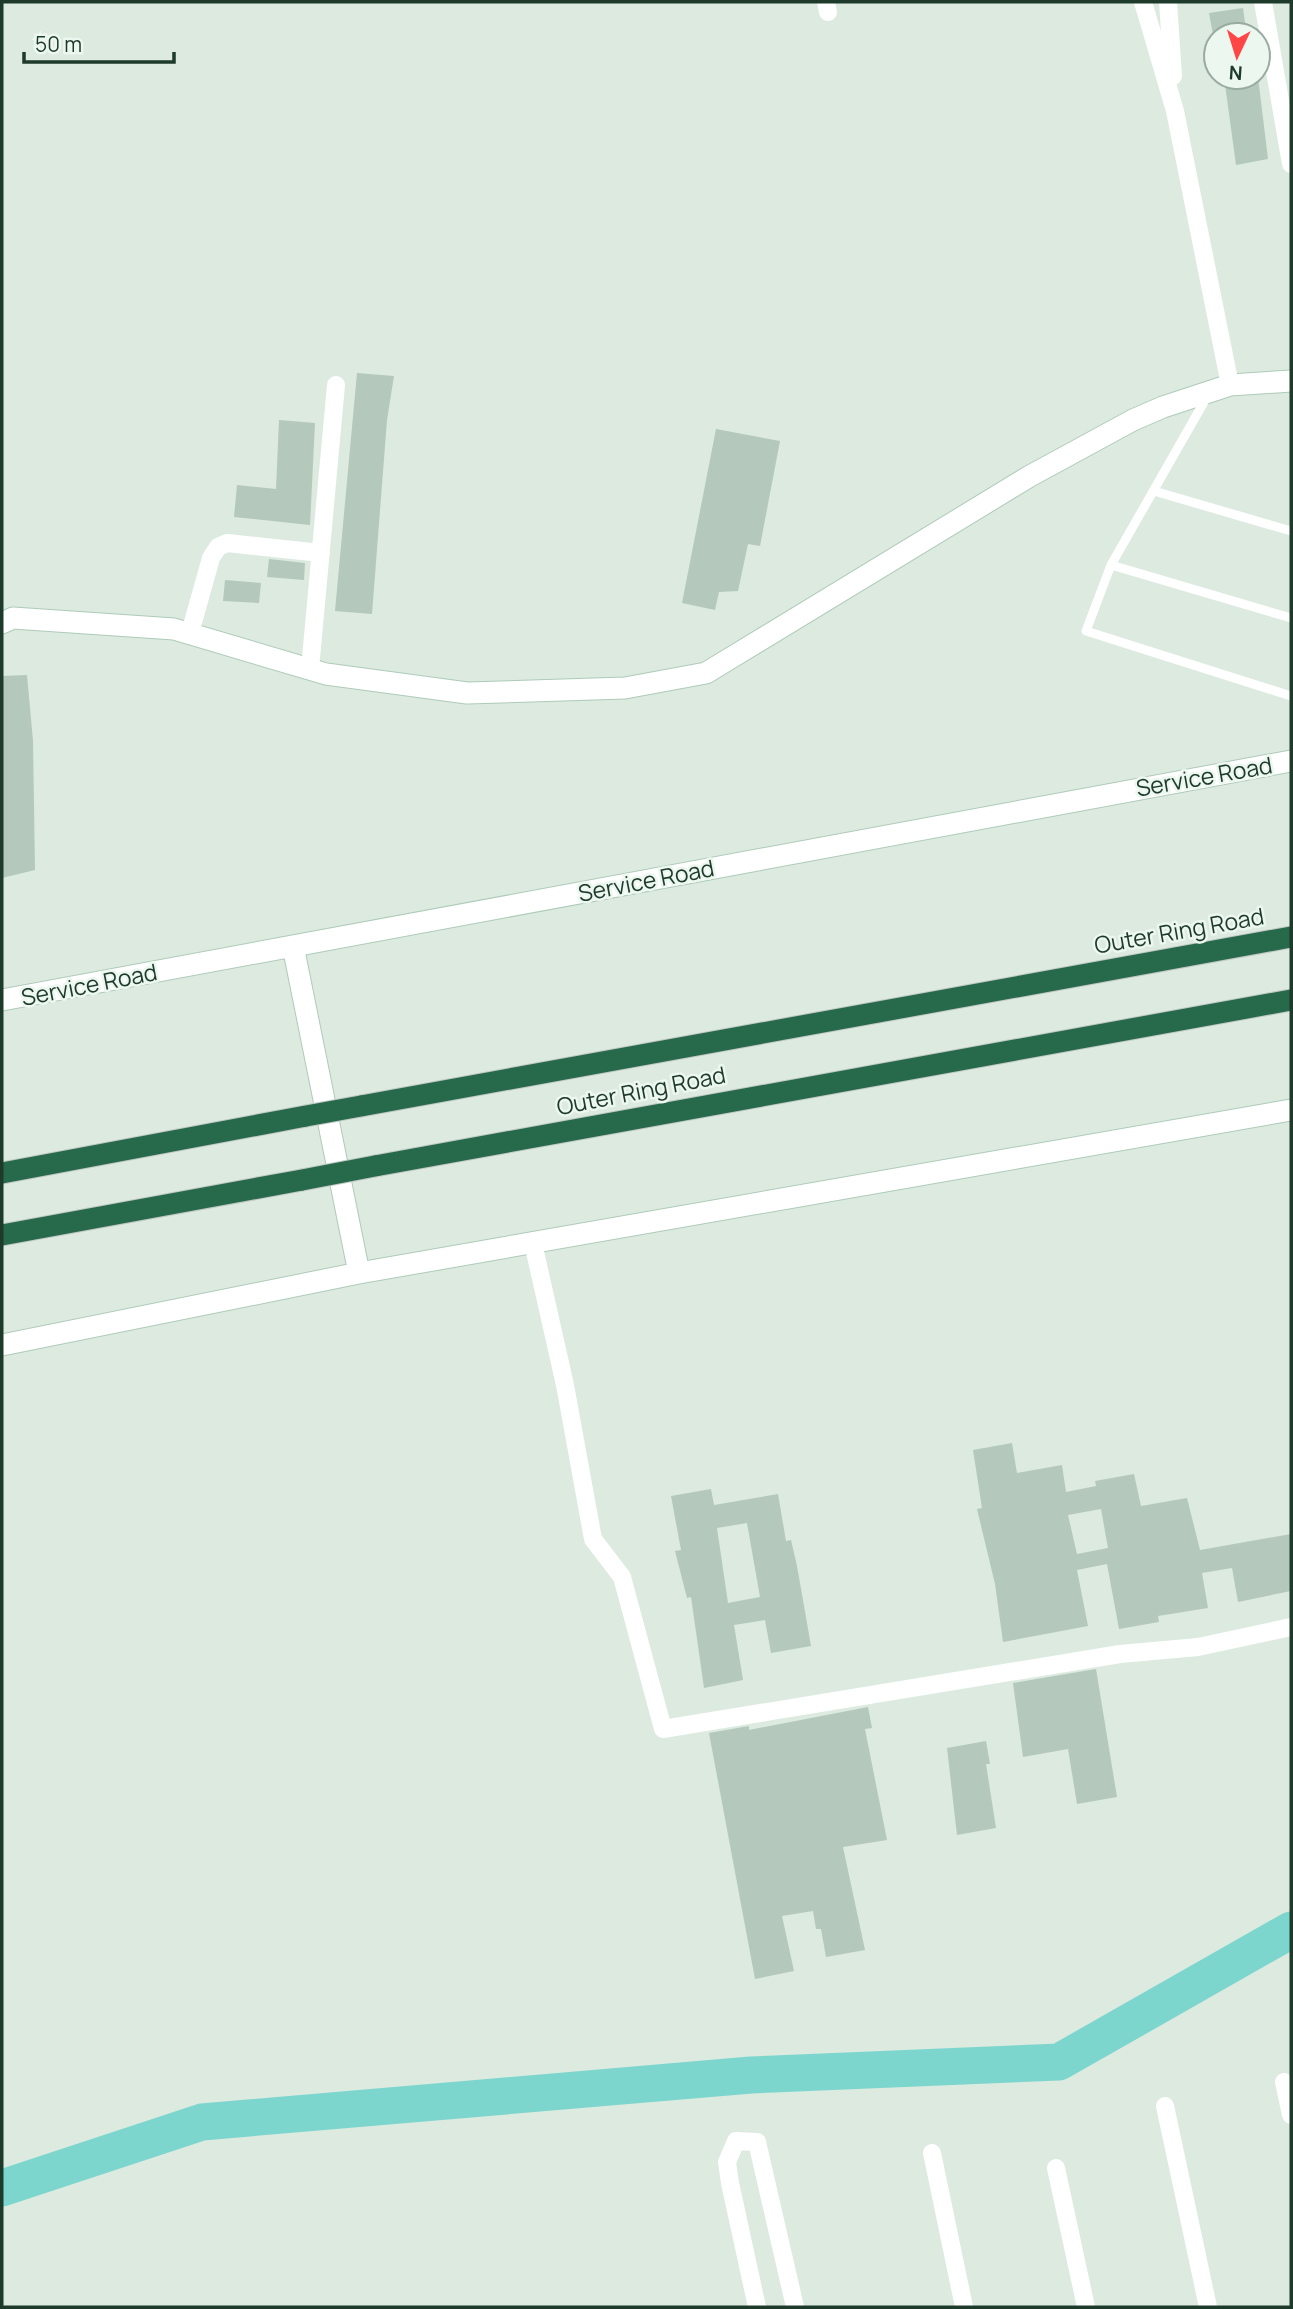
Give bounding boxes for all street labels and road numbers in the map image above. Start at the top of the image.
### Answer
street label: Service Road [1133,748,1275,804]
street label: Service Road [575,851,717,909]
street label: Outer Ring Road [1092,899,1266,961]
street label: Service Road [18,955,160,1013]
street label: Outer Ring Road [554,1058,728,1122]

